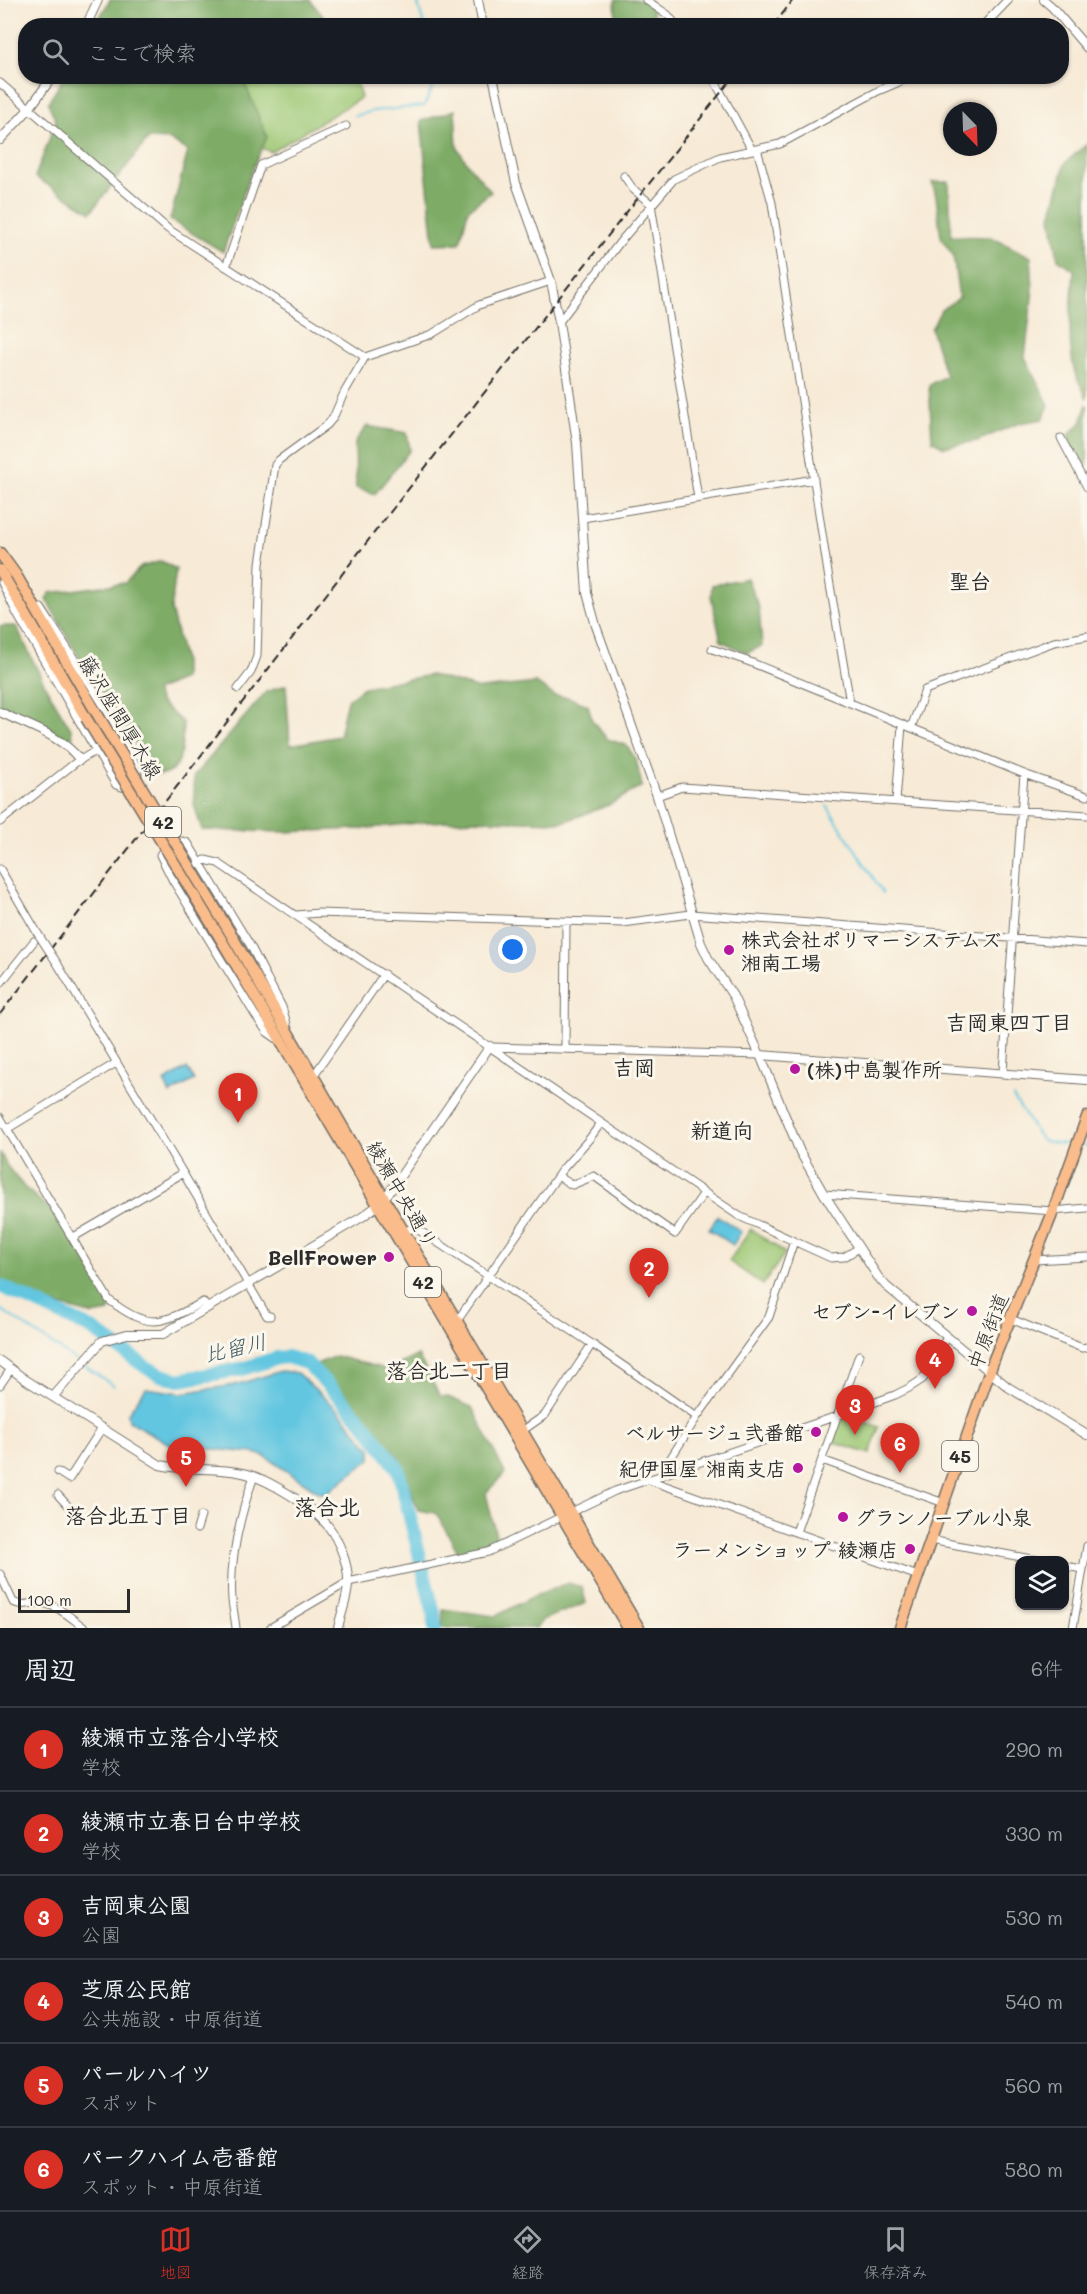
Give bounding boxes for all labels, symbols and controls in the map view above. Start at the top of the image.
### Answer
search box [18,18,1069,84]
icon: search [39,35,72,68]
text: ここで検索 [87,38,197,67]
north arrow [943,102,997,156]
district label: 聖台 [949,567,991,594]
street label: 藤沢座間厚木線 [74,650,168,784]
road number: 42 [145,807,181,837]
place label: 株式会社ポリマーシステムズ 湘南工場 [741,926,1001,975]
your location [498,935,527,964]
marker: 株式会社ポリマーシステムズ 湘南工場 [722,943,736,957]
district label: 吉岡東四丁目 [946,1008,1072,1035]
district label: 吉岡 [613,1053,655,1080]
place label: (株)中島製作所 [807,1056,942,1082]
marker: (株)中島製作所 [788,1062,802,1076]
pin: 1 [218,1074,258,1123]
district label: 新道向 [691,1116,754,1143]
street label: 綾瀬中央通り [362,1136,444,1252]
place label: BellFrower [268,1244,377,1270]
pin: 2 [630,1248,668,1298]
marker: BellFrower [382,1250,396,1264]
road number: 42 [405,1267,441,1297]
street label: 中原街道 [961,1289,1013,1373]
place label: セブン-イレブン [812,1298,960,1324]
marker: セブン-イレブン [965,1304,979,1318]
water label: 比留川 [201,1327,269,1367]
pin: 4 [916,1340,954,1389]
district label: 落合北二丁目 [386,1356,512,1383]
pin: 3 [836,1386,874,1435]
place label: ベルサージュ弐番館 [625,1419,804,1445]
pin: 6 [880,1424,920,1473]
marker: ベルサージュ弐番館 [809,1425,823,1439]
pin: 5 [166,1438,206,1487]
road number: 45 [942,1441,978,1471]
place label: 紀伊国屋 湘南支店 [619,1455,786,1481]
marker: 紀伊国屋 湘南支店 [791,1461,805,1475]
district label: 落合北 [294,1492,360,1521]
district label: 落合北五丁目 [65,1501,191,1528]
place label: グランノーブル小泉 [855,1504,1032,1530]
marker: グランノーブル小泉 [836,1510,850,1524]
place label: ラーメンショップ 綾瀬店 [672,1536,898,1562]
marker: ラーメンショップ 綾瀬店 [903,1542,917,1556]
map controls [1015,1556,1069,1610]
button: layers [1015,1556,1069,1610]
scale bar [18,1586,130,1614]
text: 100 m [27,1589,72,1610]
text: 周辺 [24,1652,76,1686]
text: 6件 [1031,1655,1063,1681]
text: 綾瀬市立落合小学校 [81,1722,279,1751]
text: 1 [39,1736,48,1762]
text: 290 m [1005,1736,1063,1762]
text: 学校 [81,1753,121,1779]
text: 綾瀬市立春日台中学校 [81,1806,301,1835]
text: 2 [38,1820,49,1846]
text: 330 m [1005,1820,1063,1846]
text: 学校 [81,1837,121,1863]
text: 吉岡東公園 [81,1890,191,1919]
text: 3 [38,1904,50,1930]
text: 530 m [1005,1904,1063,1930]
text: 公園 [81,1921,121,1947]
text: 芝原公民館 [81,1974,191,2003]
text: 4 [37,1988,50,2014]
text: 540 m [1005,1988,1063,2014]
text: 公共施設 · 中原街道 [81,2005,263,2031]
text: パールハイツ [81,2058,212,2087]
text: 5 [38,2072,49,2098]
text: 560 m [1005,2072,1063,2098]
text: スポット [81,2089,161,2115]
text: パークハイム壱番館 [81,2142,278,2171]
text: 6 [37,2156,50,2182]
text: 580 m [1005,2156,1063,2182]
text: スポット · 中原街道 [81,2173,263,2199]
tab: 地図 [159,2223,192,2283]
tab: 経路 [511,2223,544,2283]
tab: 保存済み [863,2223,927,2283]

